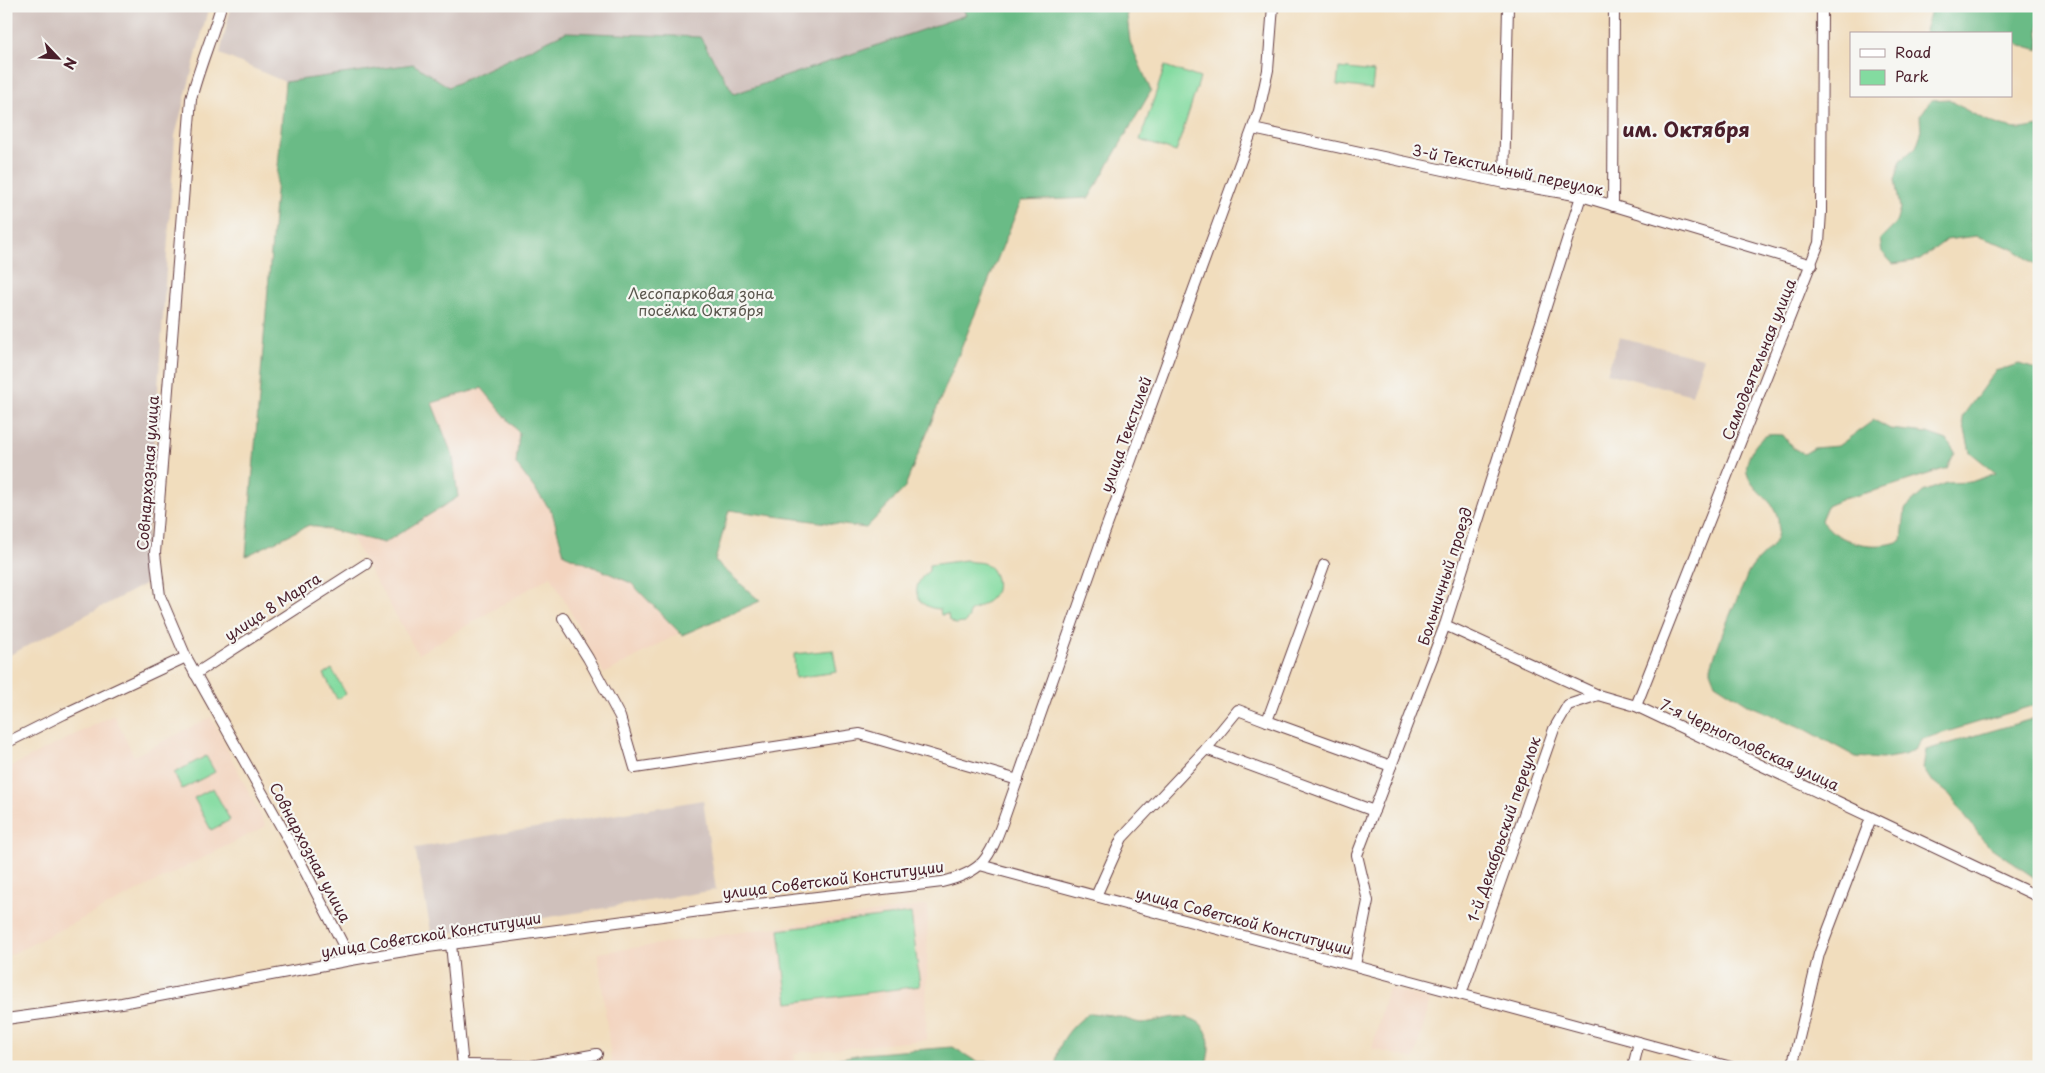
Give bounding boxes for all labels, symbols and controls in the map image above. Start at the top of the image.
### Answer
north arrow [32,32,82,82]
legend [1850,32,2012,98]
text: Road [1895,40,1931,63]
text: N [58,54,82,73]
text: Park [1895,64,1929,87]
district label: им. Октября [1622,114,1750,144]
street label: 3-й Текстильный переулок [1410,137,1606,201]
street label: Самодеятельная улица [1715,274,1801,443]
park label: Лесопарковая зона посёлка Октября [628,281,775,321]
street label: улица Текстилей [1093,373,1157,495]
street label: Совнархозная улица [130,394,164,551]
street label: Больничный проезд [1411,504,1477,648]
street label: улица 8 Марта [219,566,326,646]
street label: 7-я Черноголовская улица [1657,692,1844,796]
street label: 1-й Декабрьский переулок [1460,733,1546,925]
street label: Совнархозная улица [264,778,358,927]
street label: улица Советской Конституции [721,854,945,904]
street label: улица Советской Конституции [1133,880,1355,960]
street label: улица Советской Конституции [319,905,543,963]

